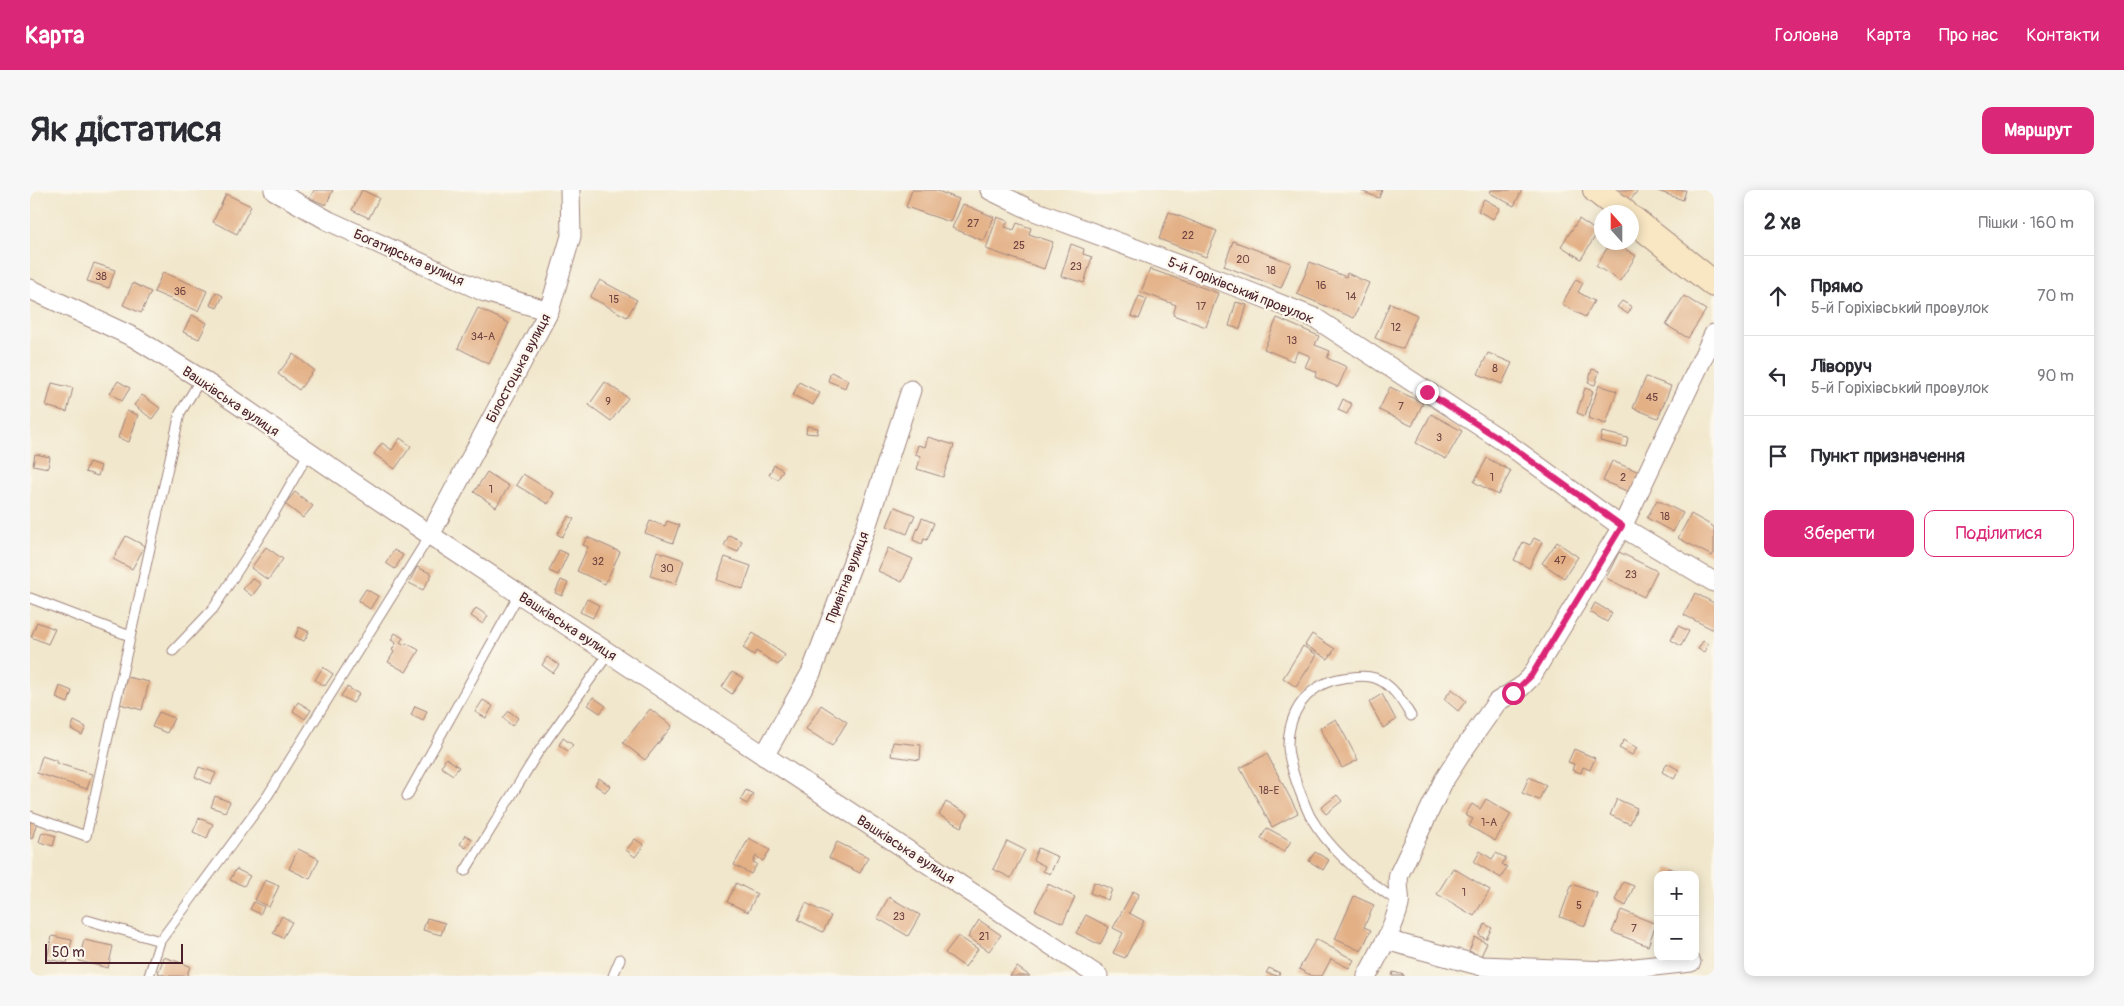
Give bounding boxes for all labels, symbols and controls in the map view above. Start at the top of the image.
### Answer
text: Карта [25,21,84,50]
text: Головна [1775,24,1838,47]
text: Карта [1866,24,1911,47]
text: Про нас [1939,24,1998,47]
text: Контакти [2026,24,2099,47]
button: Маршрут [1982,107,2094,154]
text: Як дістатися [30,108,221,152]
north arrow [1594,205,1639,250]
text: 2 хв [1764,209,1801,236]
text: Пішки · 160 m [1979,213,2074,233]
house number: 27 [967,217,979,230]
street label: Богатирська вулиця [351,225,467,289]
house number: 22 [1182,229,1194,242]
house number: 25 [1013,239,1025,252]
street label: 5-й Горіхівський провулок [1165,253,1316,328]
house number: 20 [1236,253,1250,266]
house number: 23 [1070,260,1082,273]
house number: 18 [1266,264,1276,277]
house number: 38 [95,270,107,283]
text: Прямо [1811,274,1863,298]
house number: 16 [1316,279,1326,292]
icon: ahead [1764,282,1792,310]
house number: 36 [174,285,186,298]
text: 70 m [2037,286,2074,306]
house number: 14 [1346,290,1357,303]
house number: 15 [609,293,619,306]
text: 5-й Горіхівський провулок [1811,298,1989,318]
house number: 17 [1196,300,1206,313]
street label: Білостоцька вулиця [483,311,554,426]
house number: 12 [1391,321,1401,334]
house number: 34-А [471,330,495,343]
house number: 13 [1287,334,1297,347]
text: Ліворуч [1811,354,1872,378]
house number: 8 [1492,362,1498,375]
icon: left [1764,362,1792,390]
street label: Вашківська вулиця [179,363,282,440]
text: 90 m [2037,366,2074,386]
text: 5-й Горіхівський провулок [1811,378,1989,398]
route end [1416,381,1439,404]
house number: 45 [1646,391,1658,404]
house number: 9 [605,395,611,408]
house number: 7 [1398,400,1404,413]
house number: 3 [1436,431,1442,444]
icon: arrive [1764,442,1792,470]
text: Пункт призначення [1811,444,1965,468]
house number: 1 [1490,471,1494,484]
house number: 2 [1620,471,1626,484]
house number: 1 [489,483,493,496]
house number: 18 [1660,510,1670,523]
button: Зберегти [1764,510,1914,557]
button: Поділитися [1924,510,2074,557]
street label: Привітна вулиця [822,529,873,625]
house number: 47 [1554,554,1566,567]
house number: 32 [592,555,604,568]
house number: 30 [660,562,674,575]
house number: 23 [1625,568,1637,581]
street label: Вашківська вулиця [516,588,620,664]
route start [1502,682,1525,705]
house number: 18-Е [1259,784,1279,797]
street label: Вашківська вулиця [854,811,958,887]
house number: 1-А [1481,816,1497,829]
map controls [1654,871,1699,961]
button: + [1654,871,1699,916]
house number: 1 [1462,886,1466,899]
house number: 5 [1576,899,1582,912]
house number: 23 [893,910,905,923]
button: − [1654,916,1699,961]
house number: 7 [1631,922,1637,935]
house number: 21 [979,930,989,943]
scale bar [45,941,182,964]
text: 50 m [52,944,85,961]

